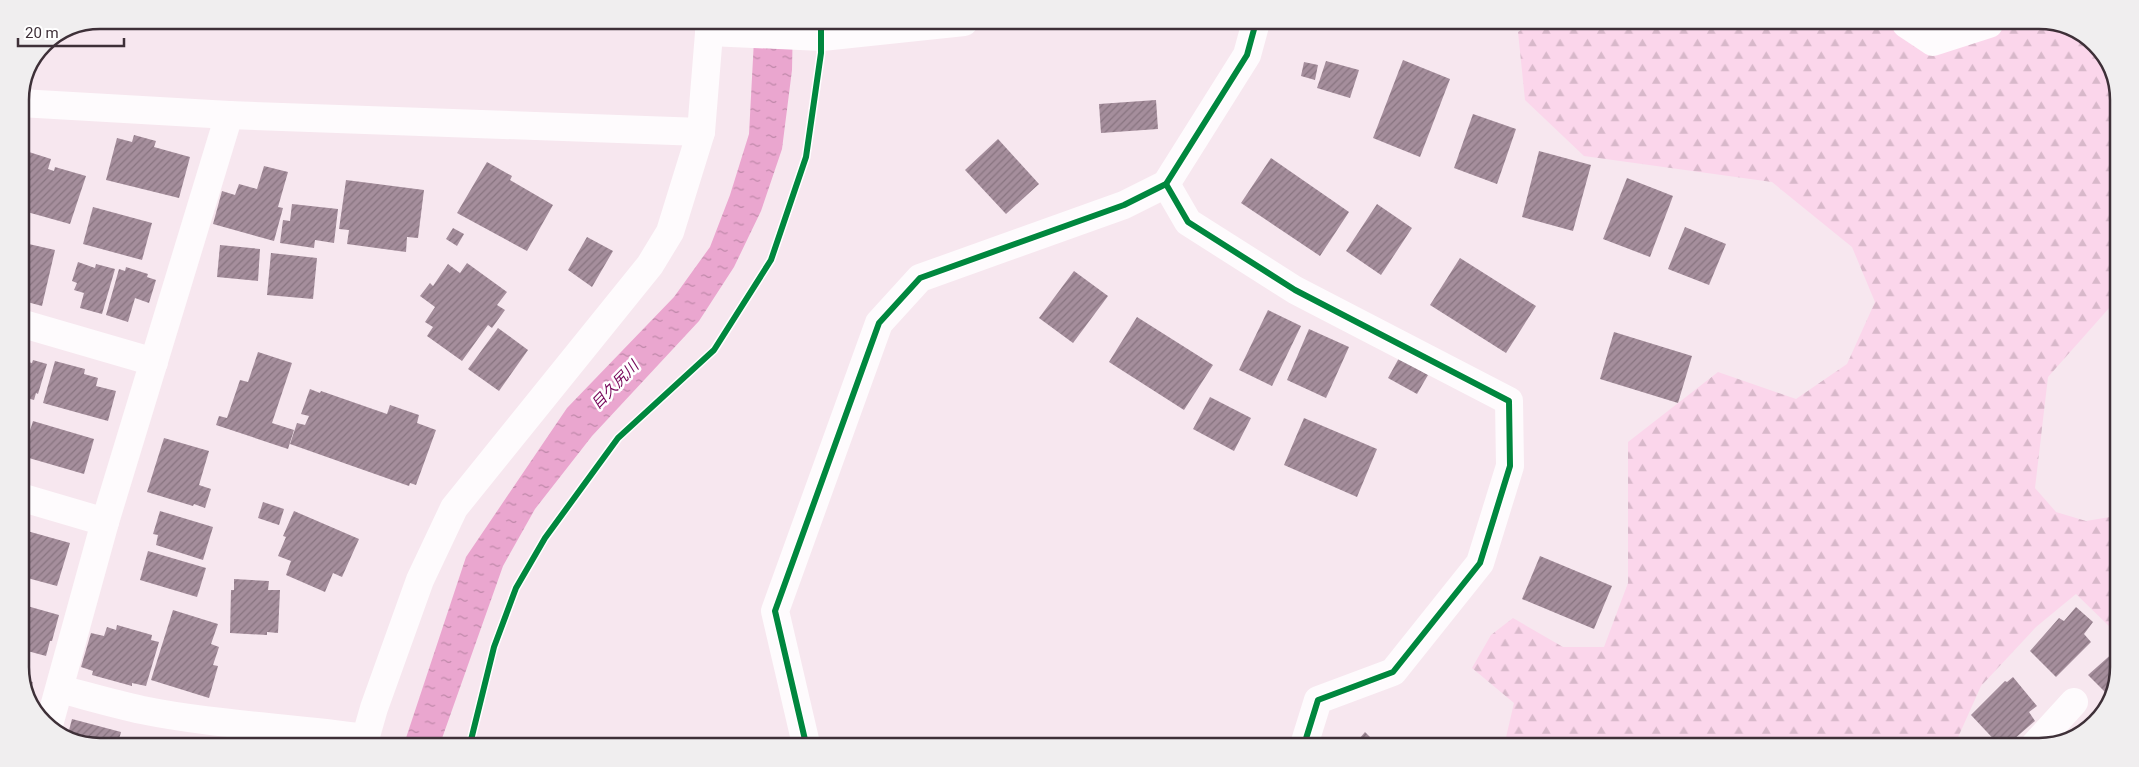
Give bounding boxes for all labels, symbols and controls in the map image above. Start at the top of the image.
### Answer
scale bar [18,15,124,47]
text: 20 m [25,24,59,42]
water label: 目久尻川 [588,356,644,413]

